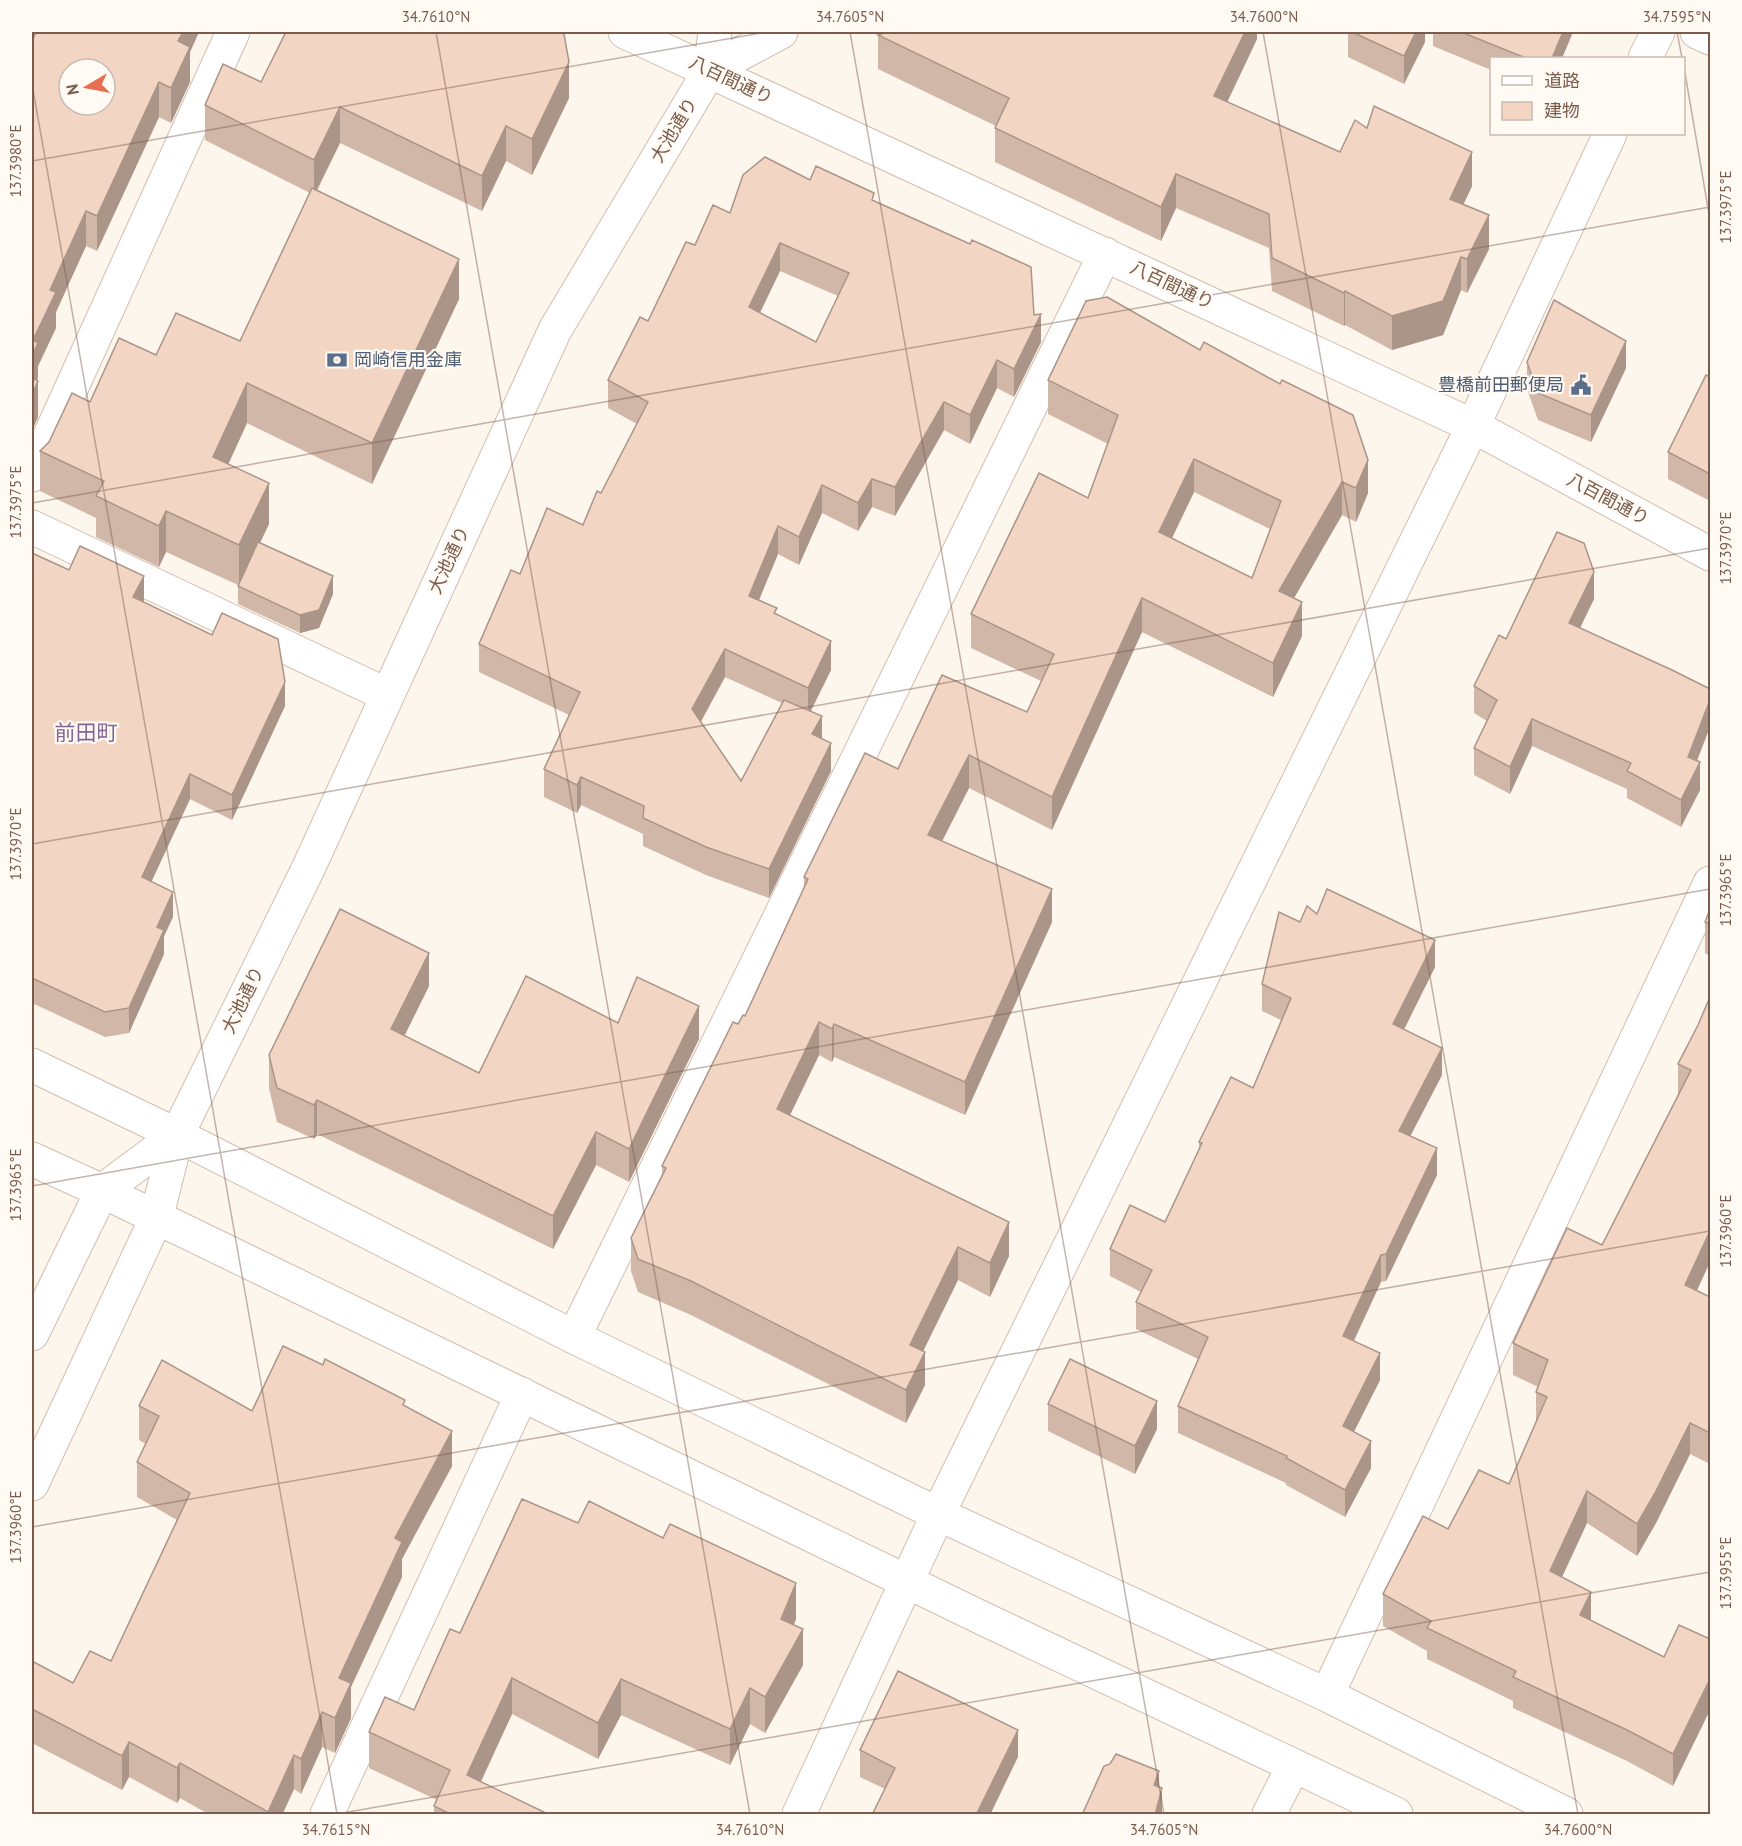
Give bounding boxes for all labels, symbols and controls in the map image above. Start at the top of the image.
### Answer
text: 34.7610°N [402,7,470,26]
text: 34.7605°N [816,7,884,26]
text: 34.7600°N [1230,7,1298,26]
text: 34.7595°N [1643,7,1711,26]
street label: 八百間通り [686,50,777,109]
north arrow [57,57,117,117]
legend [1490,57,1685,135]
text: 道路 [1544,69,1580,92]
text: N [61,83,83,97]
street label: 大池通り [645,93,702,167]
text: 建物 [1544,99,1580,122]
text: 137.3980°E [6,124,25,198]
text: 137.3975°E [1716,170,1735,244]
street label: 八百間通り [1127,255,1218,314]
bank icon: 岡崎信用金庫 [325,348,349,372]
place label: 岡崎信用金庫 [354,348,462,371]
place label: 豊橋前田郵便局 [1438,373,1564,396]
public building icon: 豊橋前田郵便局 [1569,373,1593,397]
text: 137.3975°E [6,465,25,539]
street label: 八百間通り [1563,467,1653,530]
text: 137.3970°E [1716,511,1735,585]
street label: 大池通り [423,522,474,597]
district label: 前田町 [55,719,118,746]
text: 137.3970°E [6,807,25,881]
text: 137.3965°E [1716,853,1735,927]
street label: 大池通り [216,962,269,1037]
text: 137.3965°E [6,1148,25,1222]
text: 137.3960°E [1716,1194,1735,1268]
text: 137.3960°E [6,1490,25,1564]
text: 137.3955°E [1716,1536,1735,1610]
text: 34.7615°N [302,1820,370,1839]
text: 34.7610°N [716,1820,784,1839]
text: 34.7605°N [1130,1820,1198,1839]
text: 34.7600°N [1544,1820,1612,1839]

